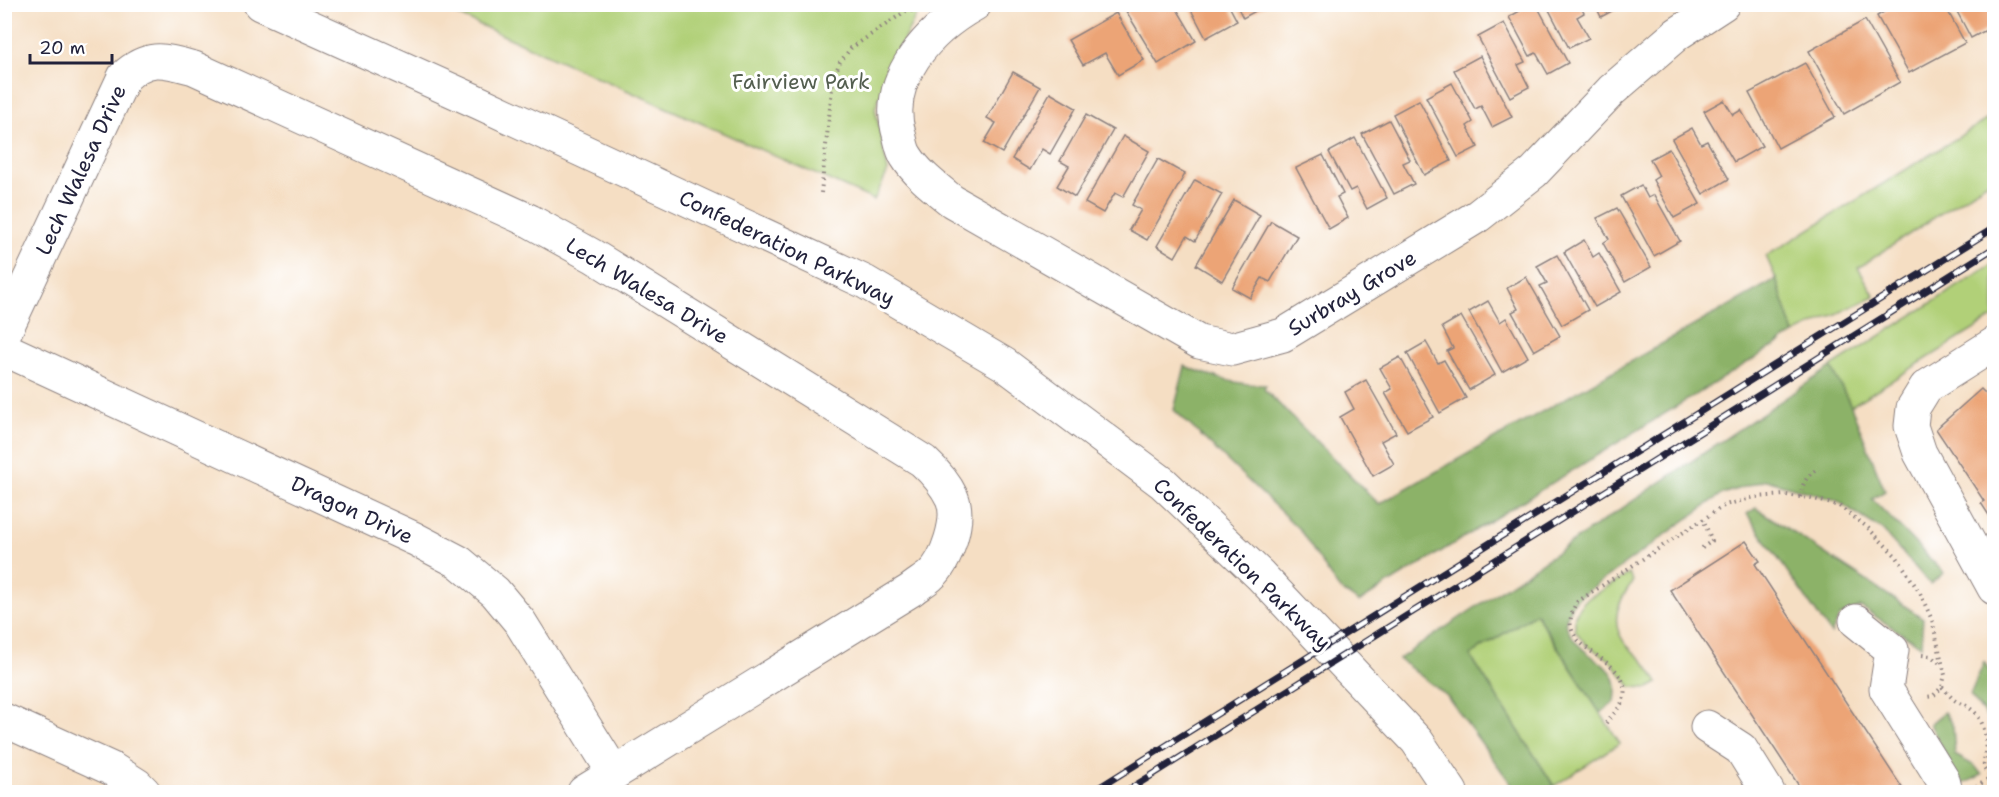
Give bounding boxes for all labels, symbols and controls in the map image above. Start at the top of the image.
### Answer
scale bar [30,27,112,65]
text: 20 m [39,36,85,60]
park label: Fairview Park [732,68,870,96]
street label: Lech Walesa Drive [29,80,133,260]
street label: Confederation Parkway [674,184,900,312]
street label: Lech Walesa Drive [560,231,734,351]
street label: Surbray Grove [1283,244,1421,342]
street label: Dragon Drive [286,469,418,551]
street label: Confederation Parkway [1147,472,1337,656]

